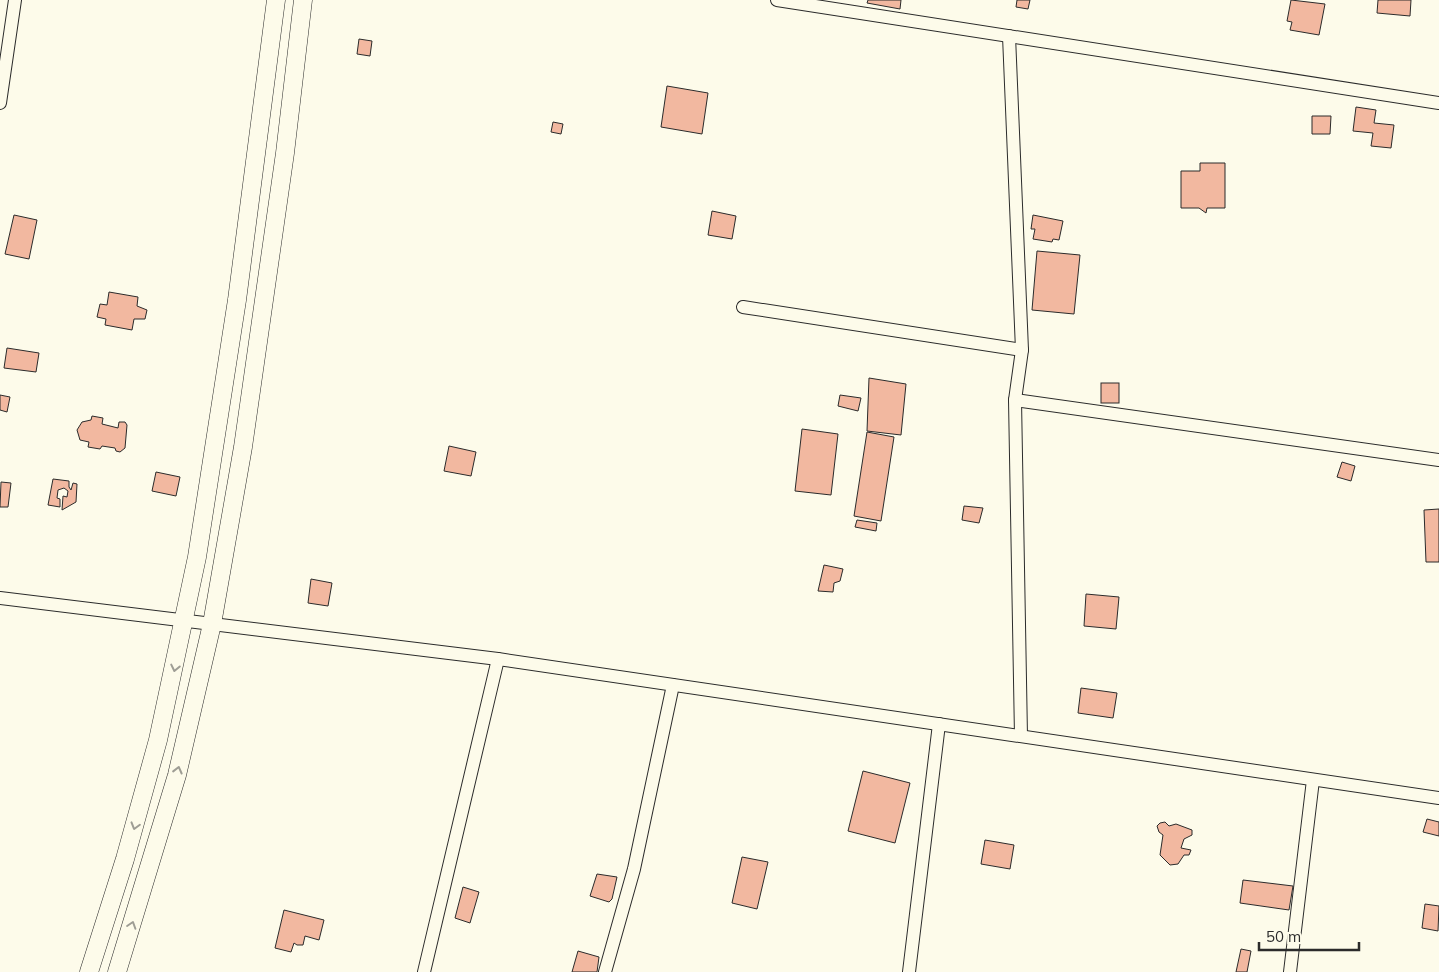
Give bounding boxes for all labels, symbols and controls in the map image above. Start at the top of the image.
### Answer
one-way arrow [170,664,180,673]
one-way arrow [173,766,183,774]
one-way arrow [130,821,140,829]
scale bar [1259,920,1359,952]
one-way arrow [126,922,136,930]
text: 50 m [1266,927,1301,946]

